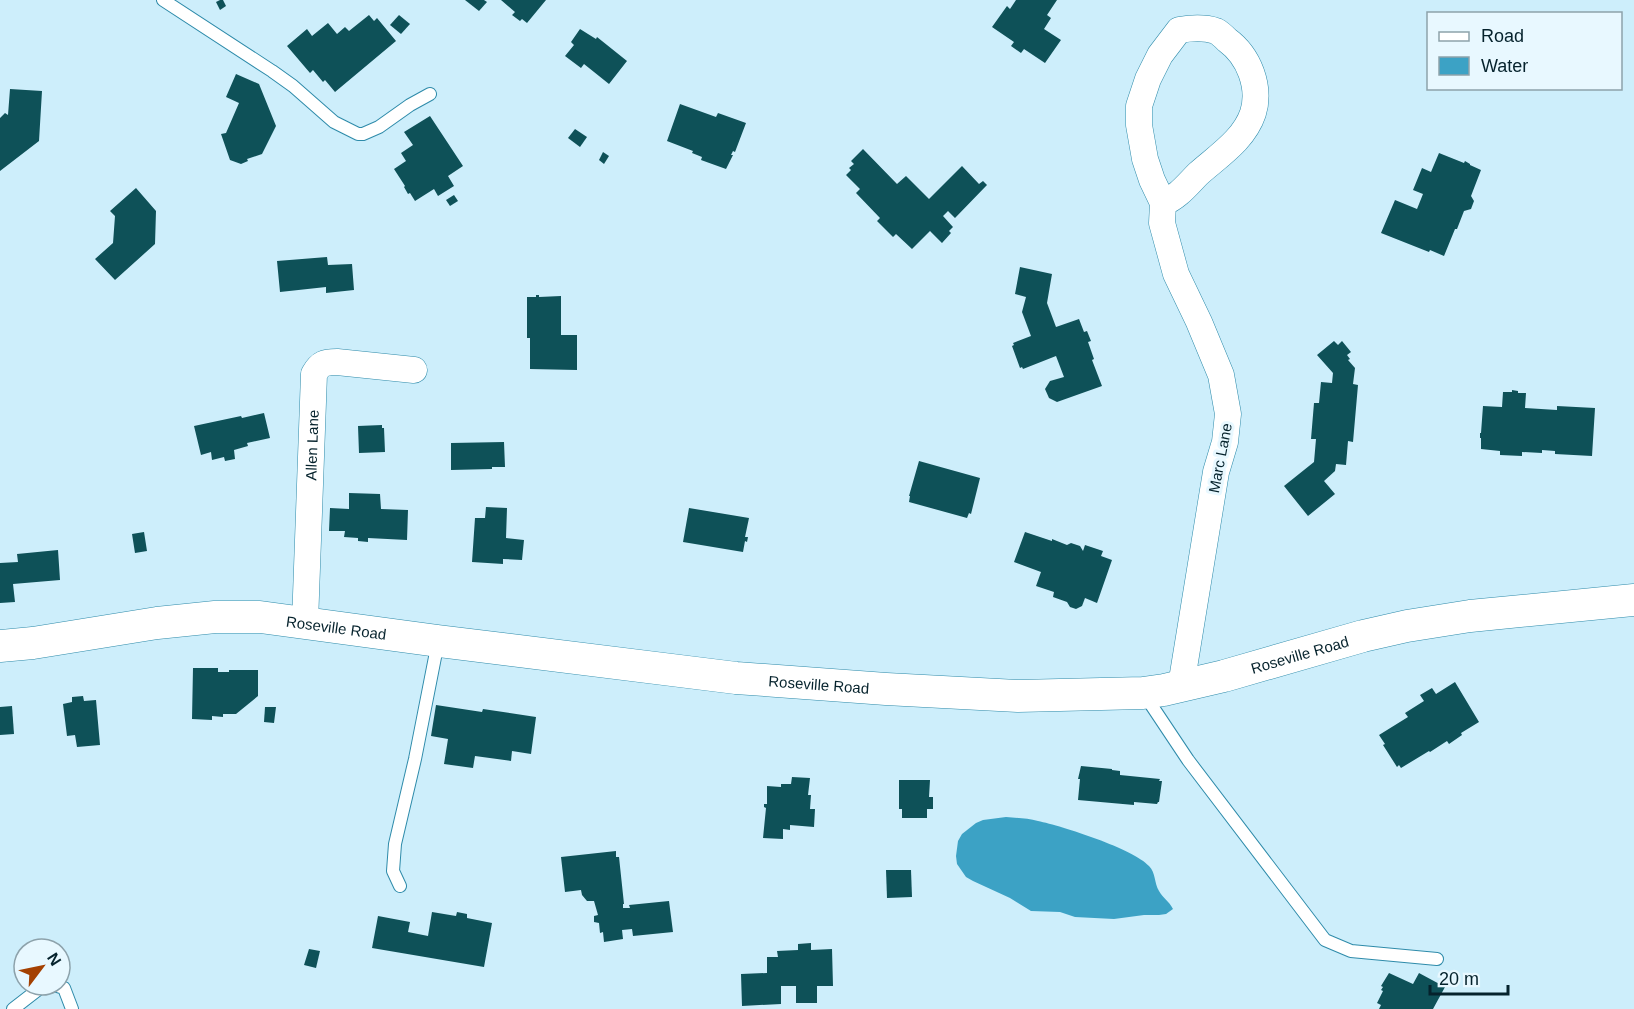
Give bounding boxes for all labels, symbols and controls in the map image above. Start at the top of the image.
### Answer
legend [1427,12,1622,90]
text: Road [1481,26,1524,46]
text: Water [1481,56,1528,76]
street label: Allen Lane [302,409,321,481]
street label: Marc Lane [1205,422,1235,494]
street label: Roseville Road [285,612,387,642]
street label: Roseville Road [1249,632,1350,676]
street label: Roseville Road [768,672,870,696]
north arrow [12,937,72,997]
text: N [44,950,65,969]
scale bar [1430,958,1508,996]
text: 20 m [1439,969,1479,989]

